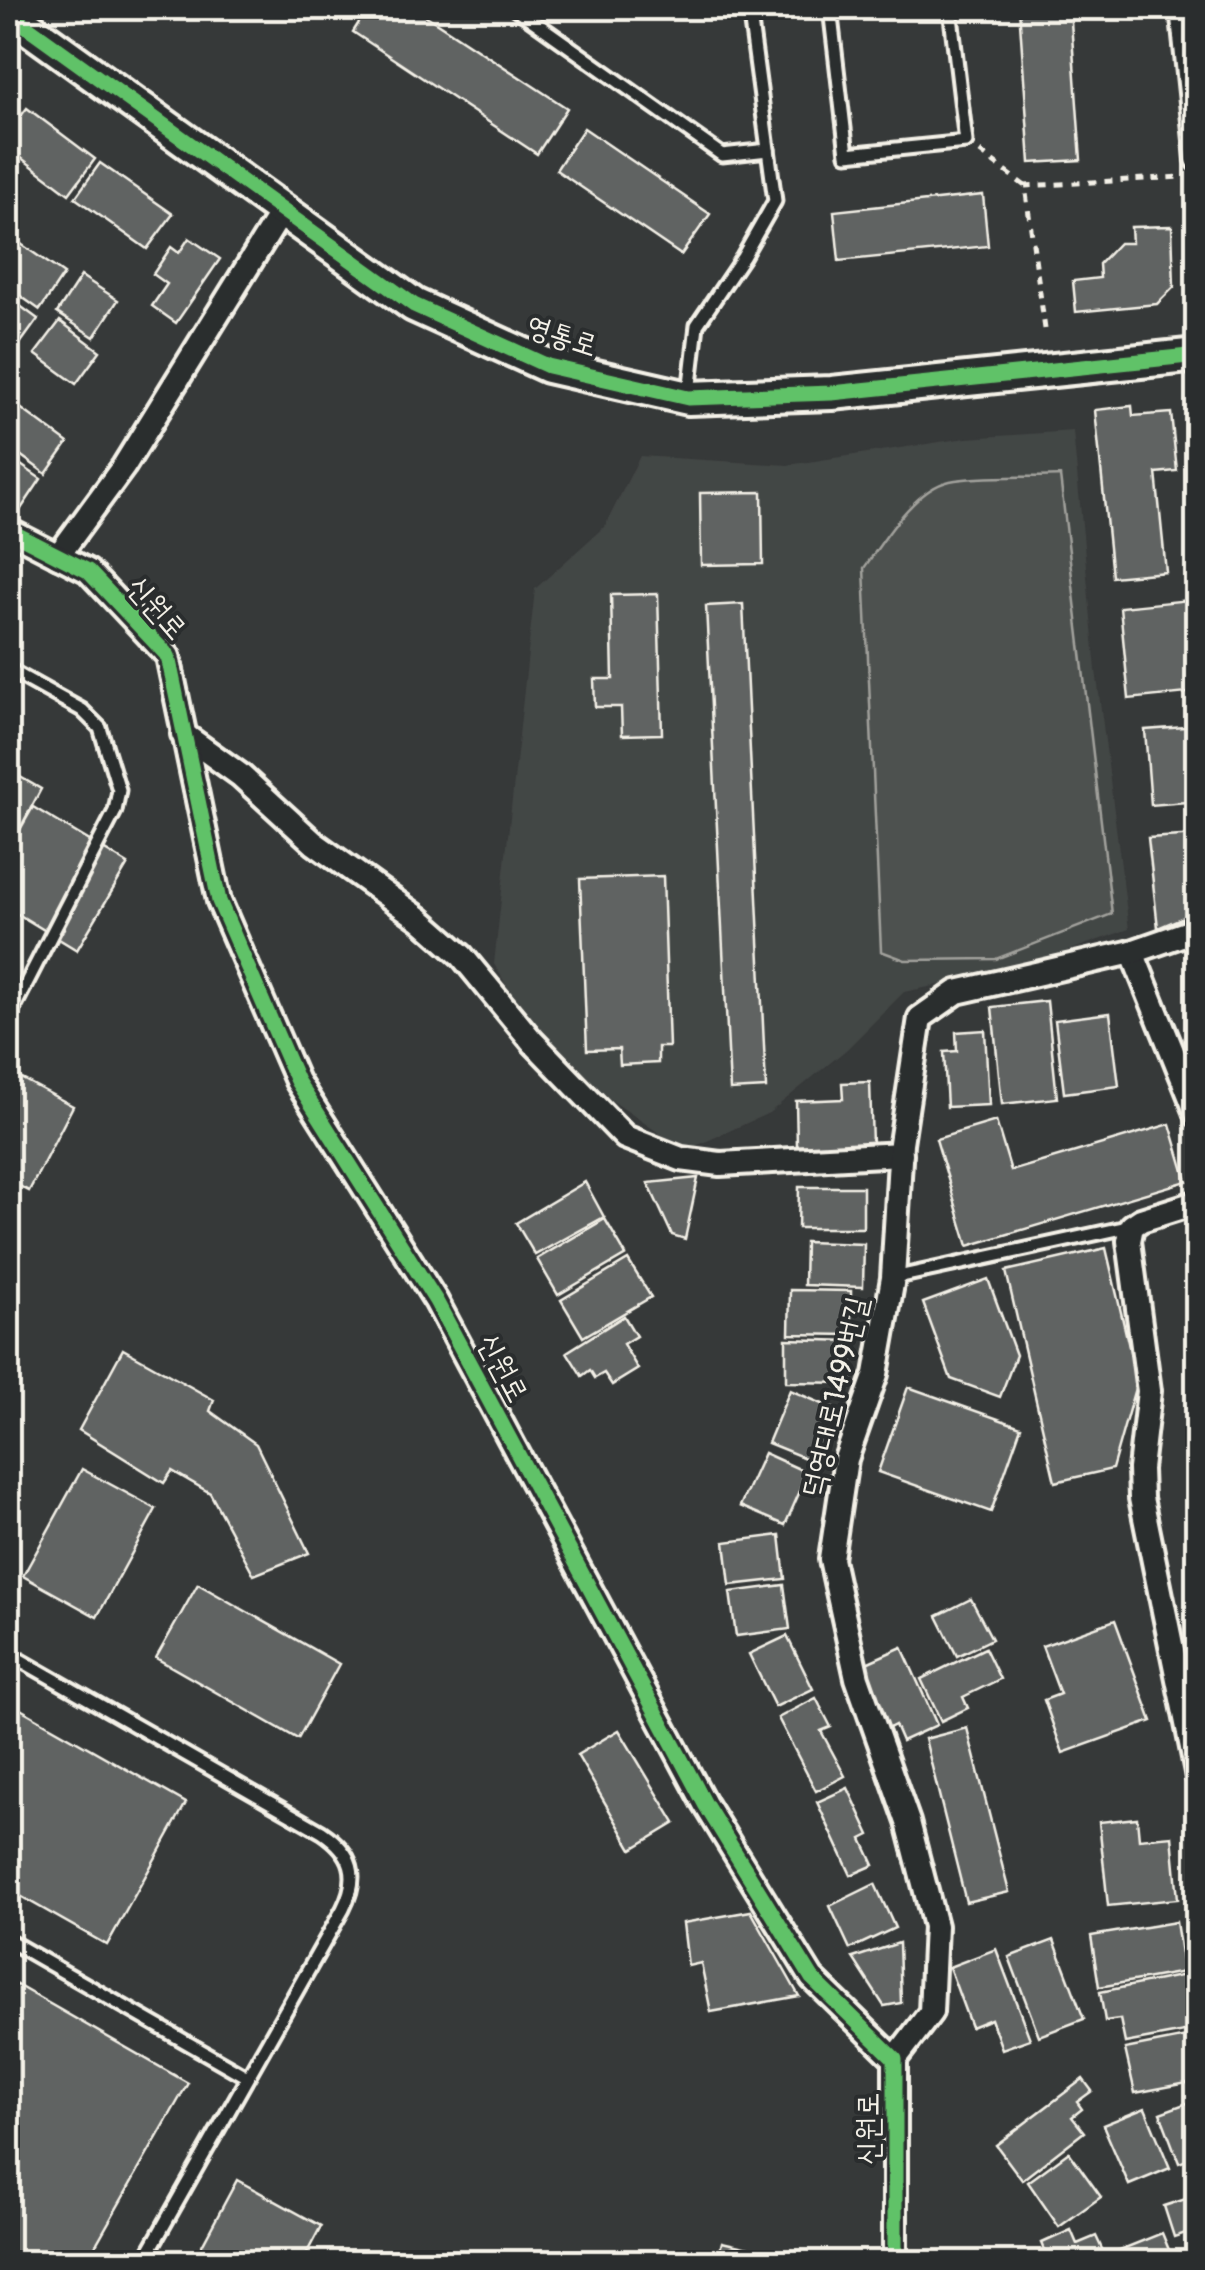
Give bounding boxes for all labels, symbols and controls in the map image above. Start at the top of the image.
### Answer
street label: 영통로 [522,307,602,365]
street label: 신원로 [119,569,195,647]
street label: 덕영대로1499번길 [794,1293,876,1501]
street label: 신원로 [470,1327,536,1409]
street label: 신원로 [850,2093,887,2165]

